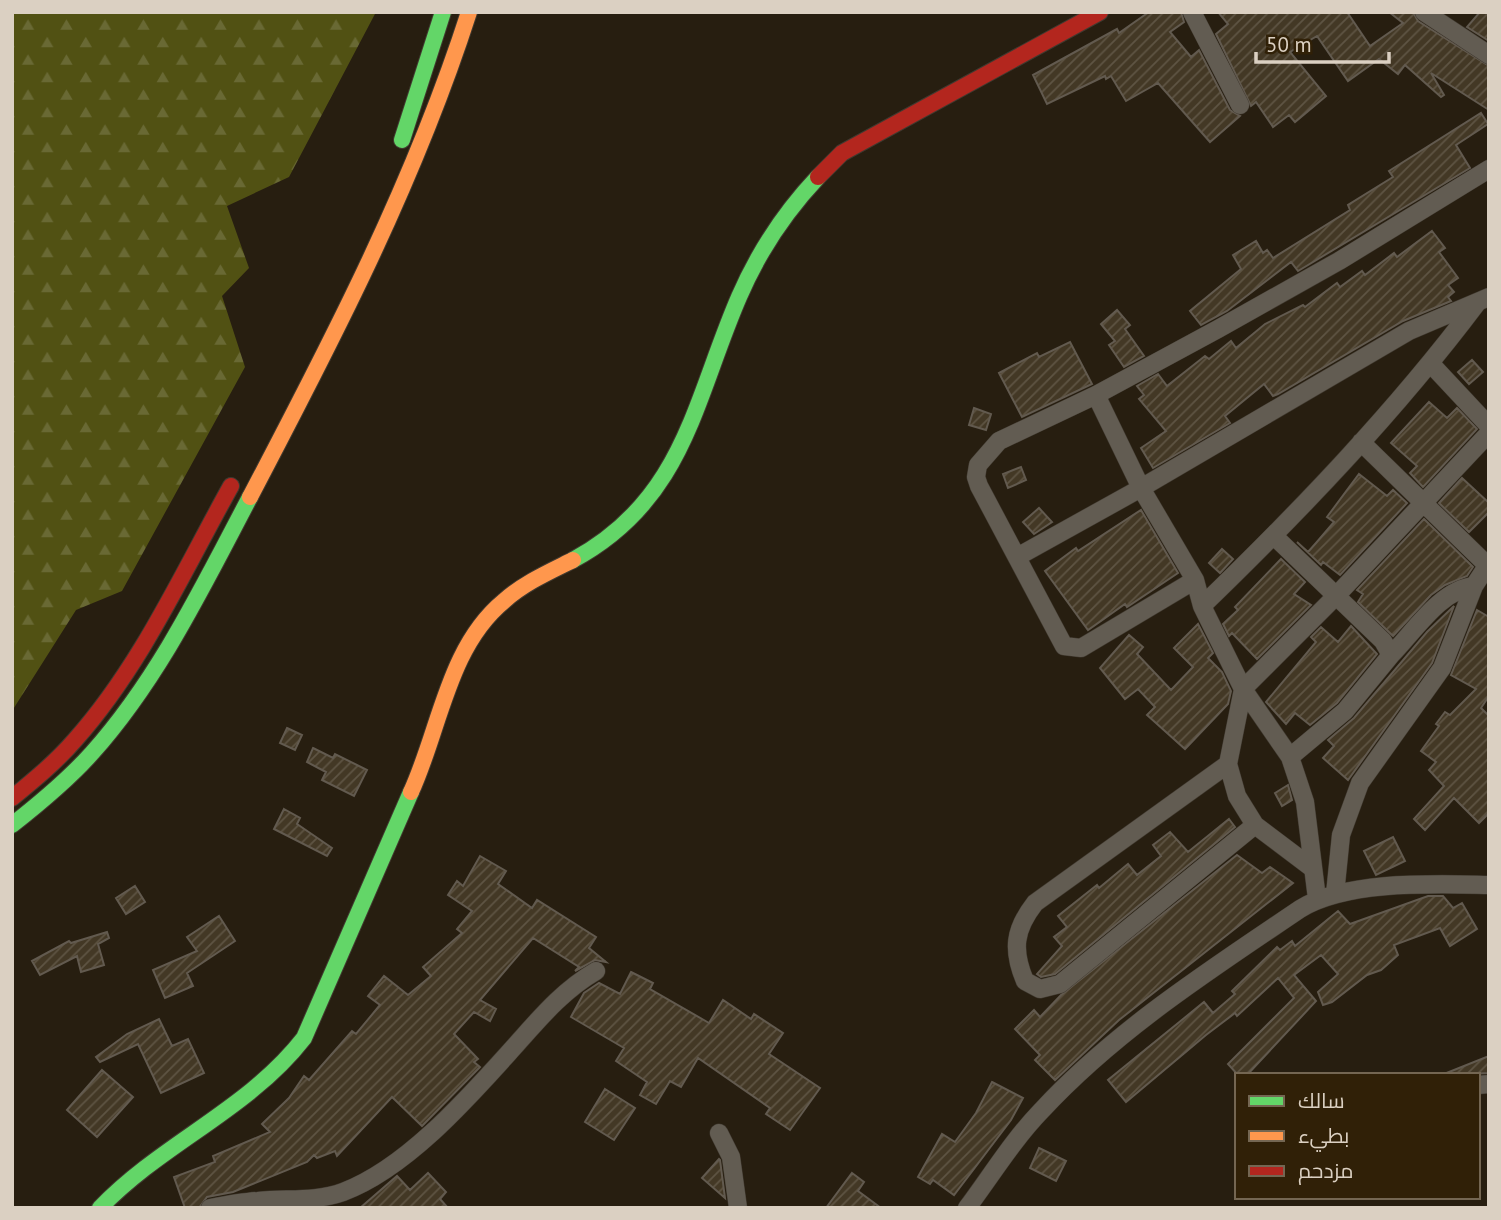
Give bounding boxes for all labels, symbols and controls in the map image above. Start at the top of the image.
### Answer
scale bar [1256,21,1389,65]
text: 50 m [1266,31,1312,58]
legend [1235,1073,1480,1199]
text: سالك [1298,1087,1345,1114]
text: بطيء [1298,1122,1349,1152]
text: مزدحم [1298,1157,1353,1185]

